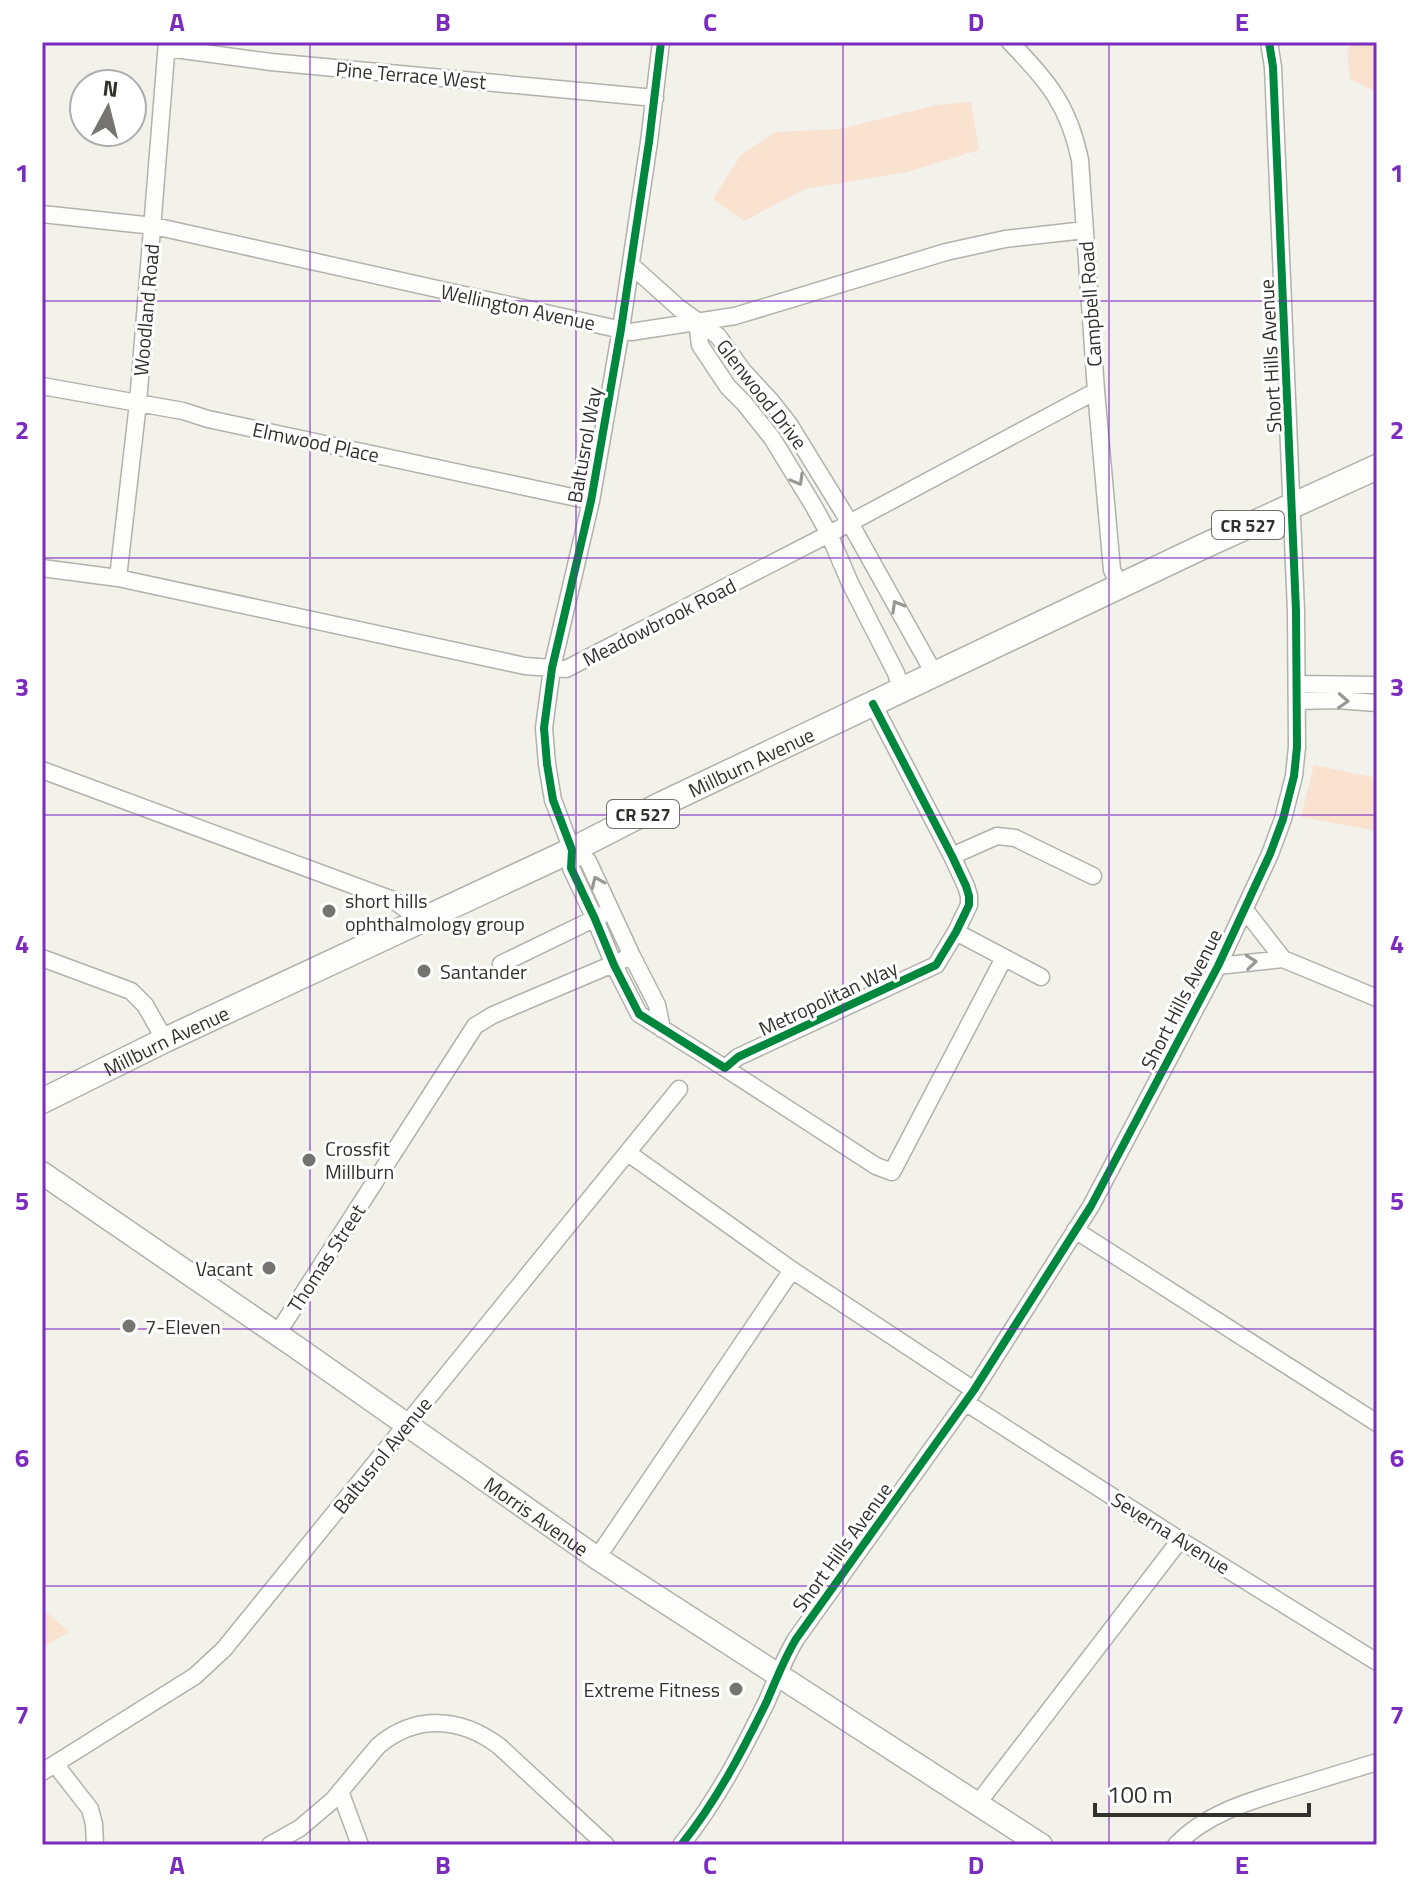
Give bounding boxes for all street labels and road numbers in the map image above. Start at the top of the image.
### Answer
street label: Pine Terrace West [334,53,488,97]
street label: Campbell Road [1070,240,1110,368]
street label: Woodland Road [125,243,167,377]
street label: Wellington Avenue [438,275,598,339]
street label: Short Hills Avenue [1250,278,1290,434]
street label: Glenwood Drive [709,332,815,456]
street label: Baltusrol Way [559,384,609,505]
street label: Elmwood Place [250,413,382,471]
road number: CR 527 [1212,511,1284,539]
street label: Meadowbrook Road [577,570,741,674]
street label: Millburn Avenue [683,718,819,805]
road number: CR 527 [607,800,679,828]
street label: Short Hills Avenue [1132,923,1230,1075]
street label: Metropolitan Way [753,952,903,1044]
street label: Millburn Avenue [98,997,234,1084]
street label: Thomas Street [279,1198,373,1318]
street label: Baltusrol Avenue [325,1390,439,1520]
street label: Morris Avenue [478,1468,596,1563]
street label: Short Hills Avenue [784,1476,900,1618]
street label: Severna Avenue [1106,1484,1236,1582]

